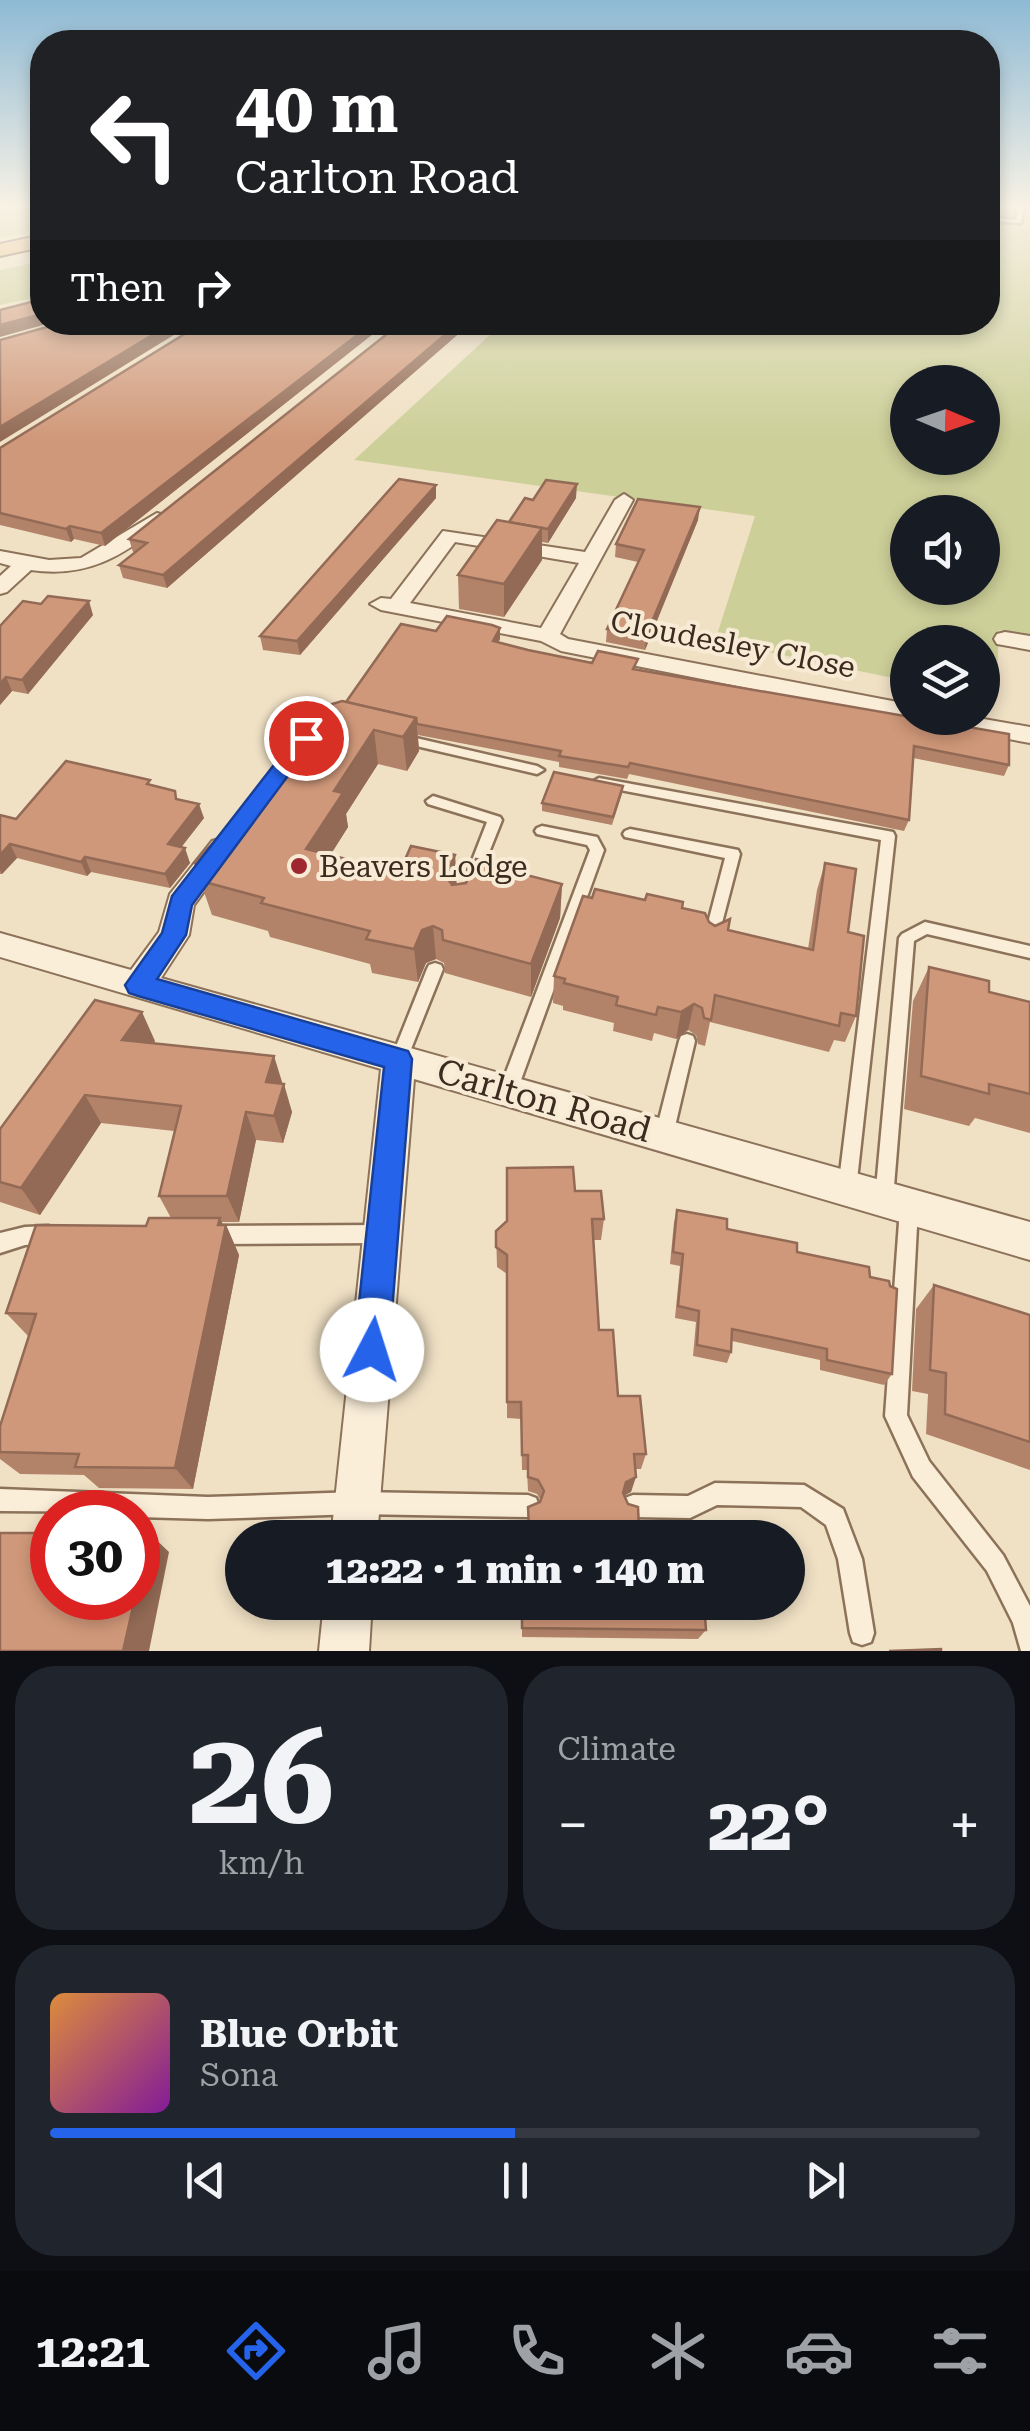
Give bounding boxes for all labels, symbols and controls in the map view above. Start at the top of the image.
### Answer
text: 40 m [235,67,399,149]
icon: left [70,70,200,200]
text: Carlton Road [235,151,519,204]
icon: right [185,260,240,315]
text: Then [70,266,165,310]
north arrow [890,365,1000,475]
map controls [890,365,1000,735]
button: sound [890,495,1000,605]
street label: Cloudesley Close [608,603,858,685]
button: layers [890,625,1000,735]
pin [264,696,349,781]
icon: arrive [279,711,334,766]
place label: Beavers Lodge [319,849,528,884]
marker: Beavers Lodge [288,855,310,877]
street label: Carlton Road [432,1051,656,1151]
position arrow [320,1298,424,1402]
speed limit sign: 30 [30,1490,160,1620]
text: 12:22 · 1 min · 140 m [325,1548,705,1592]
text: 26 [188,1702,334,1855]
text: Climate [558,1730,676,1768]
text: 22° [708,1780,830,1868]
text: − [558,1793,588,1857]
text: + [949,1793,980,1857]
text: km/h [218,1844,304,1882]
text: Blue Orbit [200,2012,398,2056]
text: Sona [200,2056,278,2094]
icon: previous [178,2153,233,2208]
icon: pause [488,2153,543,2208]
icon: next [798,2153,853,2208]
icon: directions [221,2316,291,2386]
icon: music [362,2316,432,2386]
icon: phone [502,2316,572,2386]
icon: climate [643,2316,713,2386]
icon: car [784,2316,854,2386]
icon: filters [925,2316,995,2386]
text: 12:21 [35,2325,150,2378]

